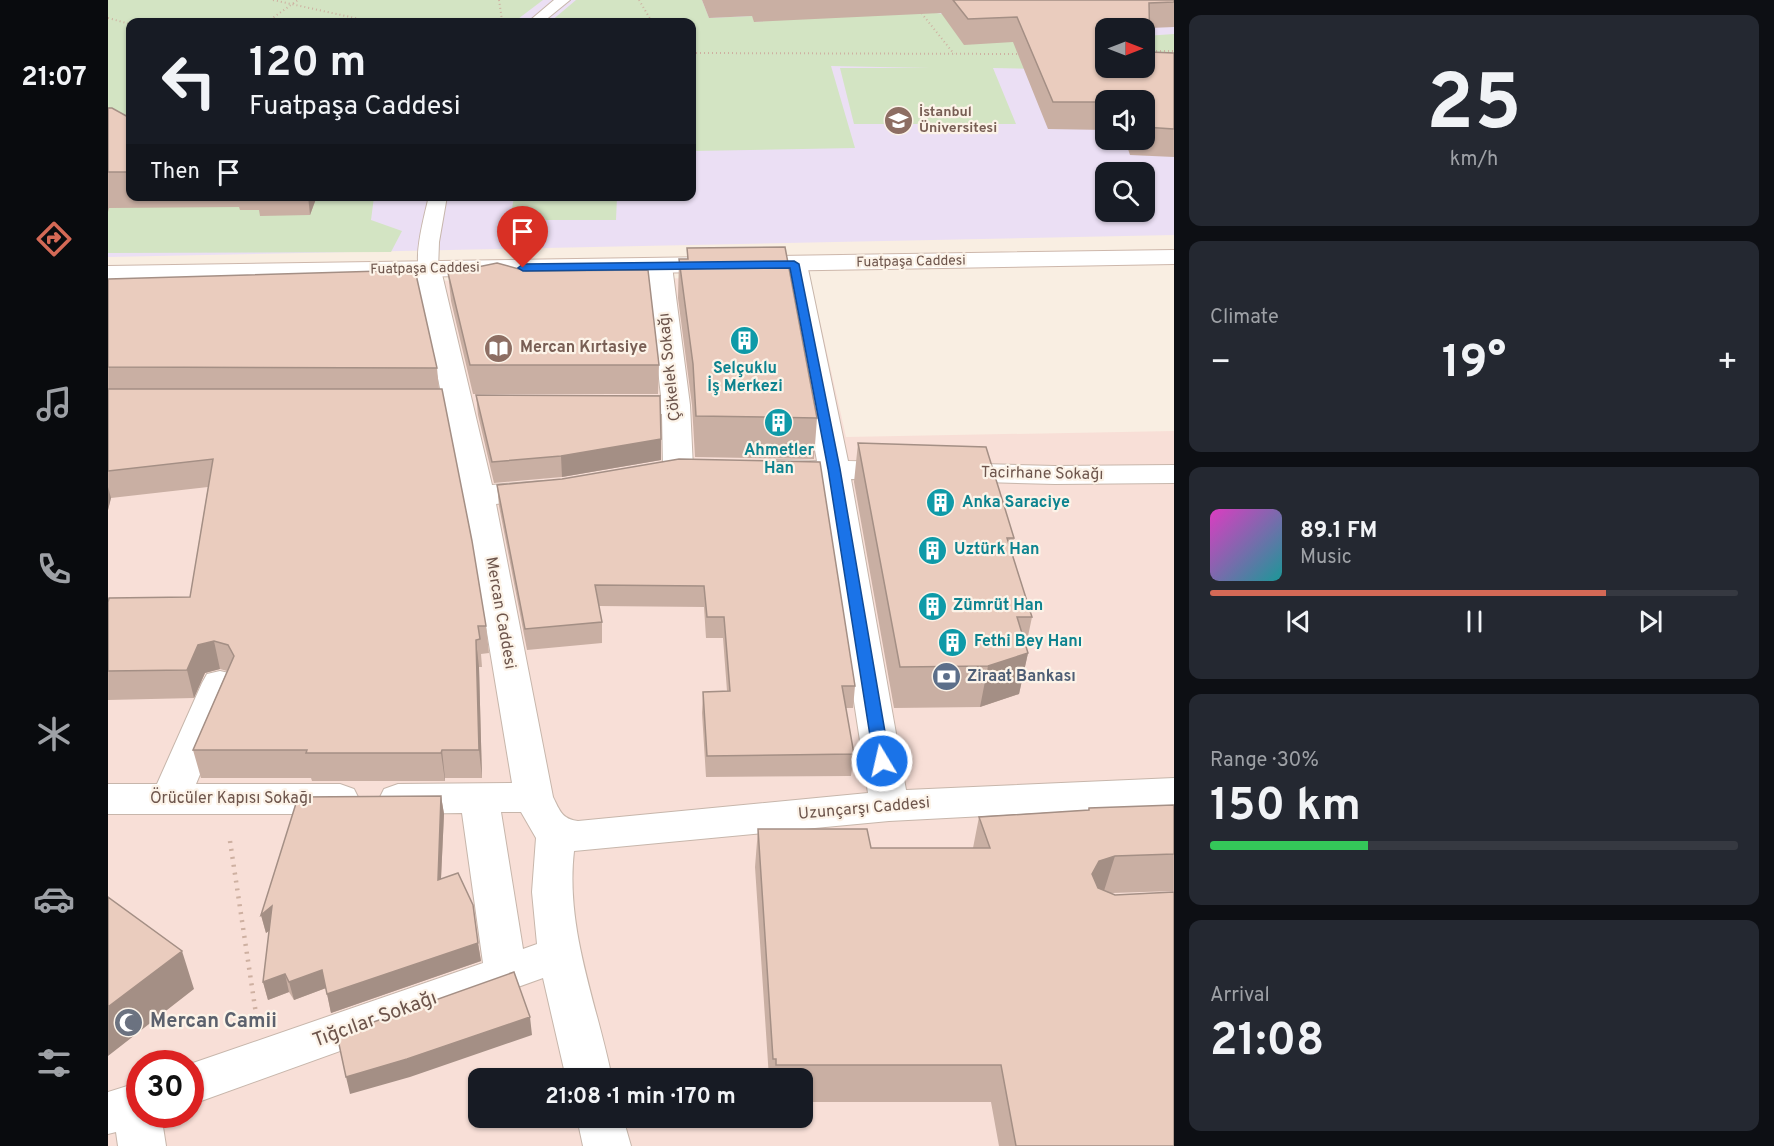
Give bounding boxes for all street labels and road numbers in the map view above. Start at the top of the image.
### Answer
street label: Fuatpaşa Caddesi [856,253,966,271]
street label: Fuatpaşa Caddesi [370,260,480,278]
street label: Çökelek Sokağı [654,312,686,422]
street label: Tacirhane Sokağı [981,463,1103,485]
street label: Mercan Caddesi [480,555,520,671]
street label: Örücüler Kapısı Sokağı [150,787,312,809]
street label: Uzunçarşı Caddesi [797,793,931,825]
street label: Tığcılar Sokağı [309,986,441,1054]

